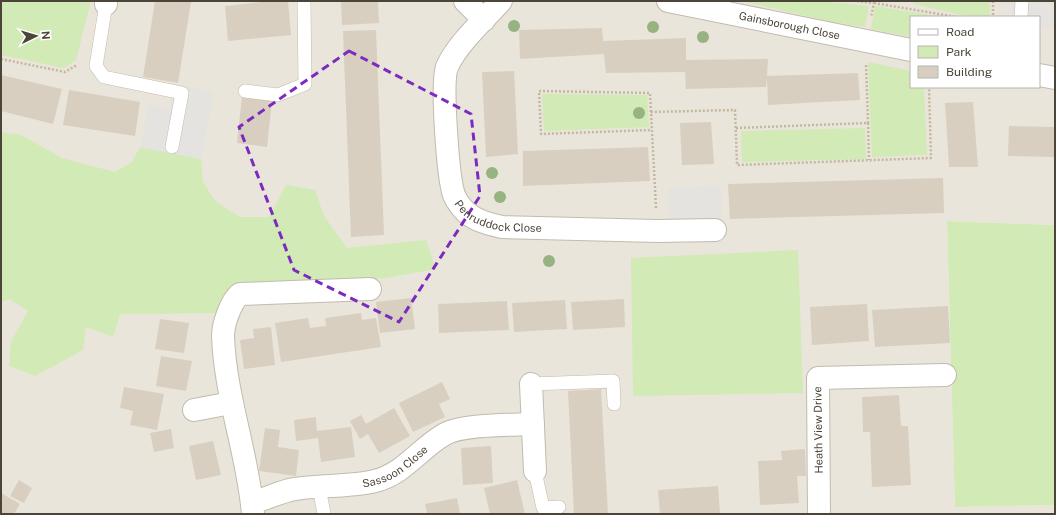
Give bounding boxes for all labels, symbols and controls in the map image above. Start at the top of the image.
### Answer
street label: Gainsborough Close [738,9,841,42]
north arrow [16,16,56,56]
legend [910,16,1040,88]
text: Road [946,25,974,39]
text: N [40,30,52,40]
text: Park [946,45,972,59]
text: Building [946,65,992,79]
street label: Penruddock Close [452,198,542,234]
street label: Heath View Drive [811,386,825,474]
street label: Sassoon Close [361,443,430,489]

